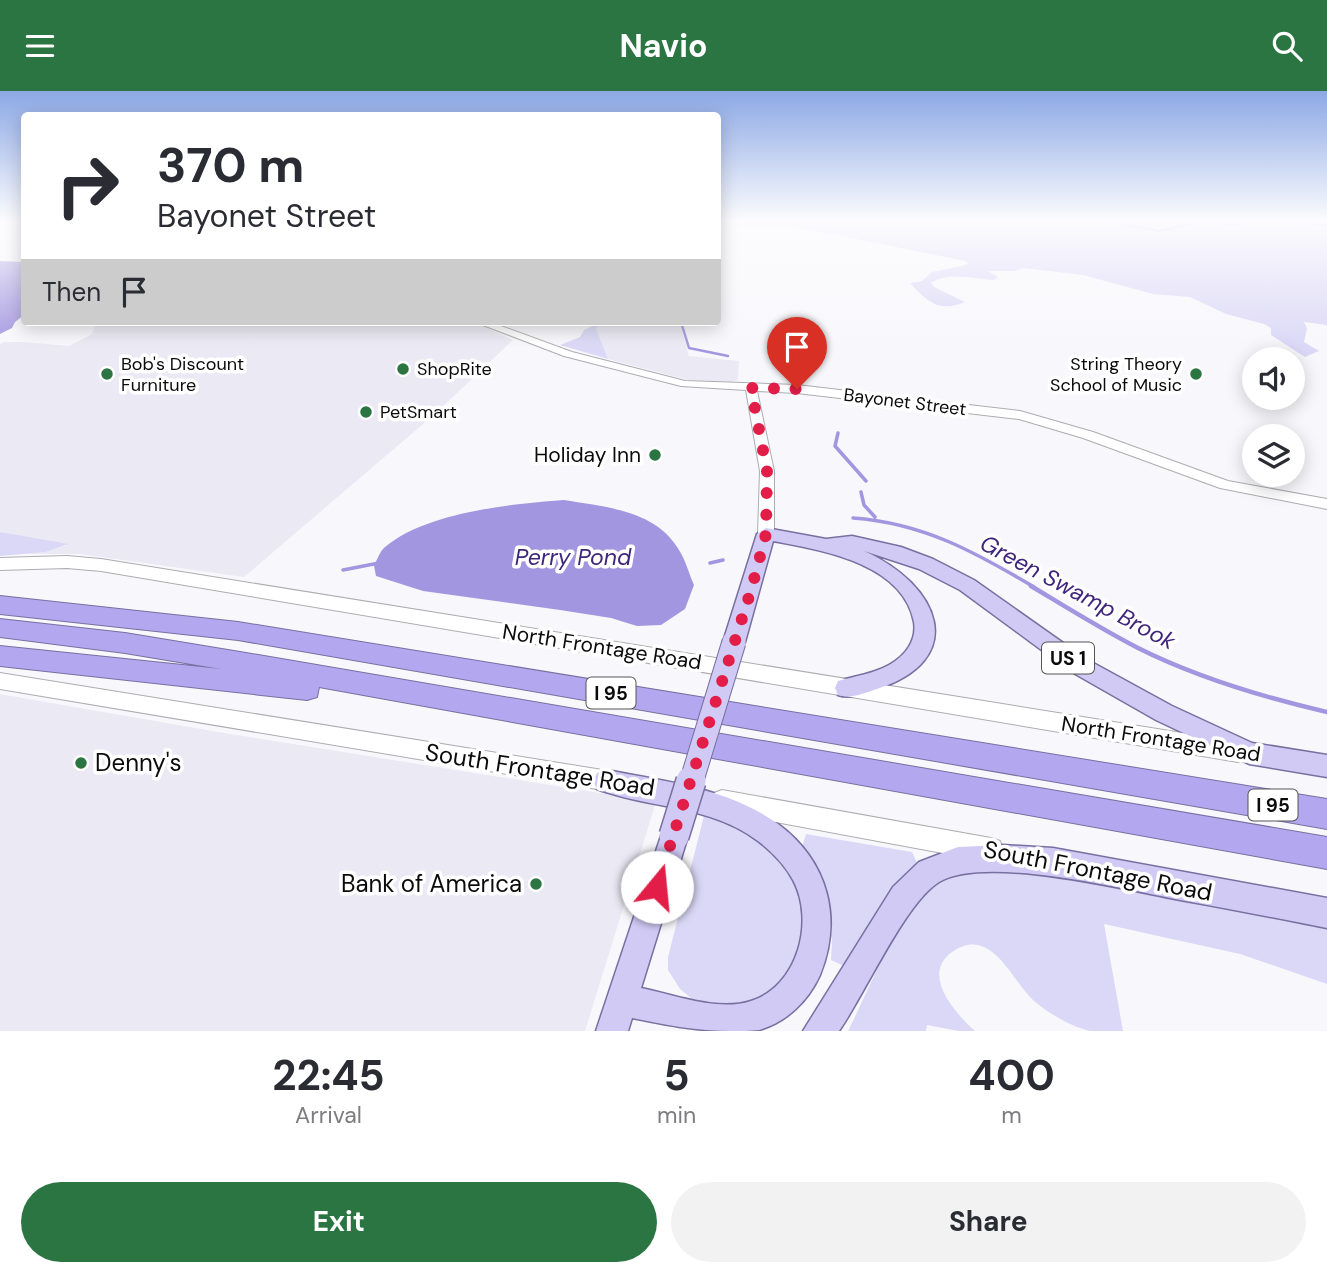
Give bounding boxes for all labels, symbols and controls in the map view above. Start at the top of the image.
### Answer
text: Navio [620,25,707,67]
icon: menu [21,27,59,65]
icon: search [1268,27,1306,65]
text: 370 m [157,133,304,197]
icon: right [42,140,133,231]
text: Bayonet Street [157,195,376,237]
icon: arrive [115,273,153,311]
text: Then [42,275,101,309]
pin [767,317,827,389]
icon: arrive [778,328,816,366]
map controls [1242,347,1305,487]
button: sound [1242,347,1305,410]
place label: Bob's Discount Furniture [121,352,244,397]
place label: String Theory School of Music [1050,352,1182,397]
place label: ShopRite [417,357,492,381]
marker: ShopRite [395,361,411,377]
marker: Bob's Discount Furniture [99,366,115,382]
marker: String Theory School of Music [1188,366,1204,382]
street label: Bayonet Street [842,383,968,421]
place label: PetSmart [380,400,457,424]
marker: PetSmart [358,404,374,420]
button: layers [1242,424,1305,487]
place label: Holiday Inn [534,441,641,469]
marker: Holiday Inn [647,447,663,463]
water label: Green Swamp Brook [975,528,1181,656]
water label: Perry Pond [515,542,632,572]
street label: North Frontage Road [500,617,704,677]
road number: US 1 [1042,643,1094,673]
road number: I 95 [586,677,636,709]
street label: North Frontage Road [1059,709,1263,769]
street label: South Frontage Road [423,736,657,803]
place label: Denny's [95,747,182,778]
marker: Denny's [73,755,89,771]
road number: I 95 [1248,789,1298,821]
street label: South Frontage Road [981,833,1215,908]
position arrow [620,850,694,924]
place label: Bank of America [341,868,522,899]
marker: Bank of America [528,876,544,892]
text: 22:45 [272,1048,385,1103]
text: 5 [663,1048,690,1103]
text: 400 [968,1048,1055,1103]
text: Arrival [295,1100,362,1130]
text: min [657,1100,696,1130]
text: m [1001,1100,1022,1130]
button: Exit [21,1182,657,1262]
button: Share [671,1182,1306,1262]

